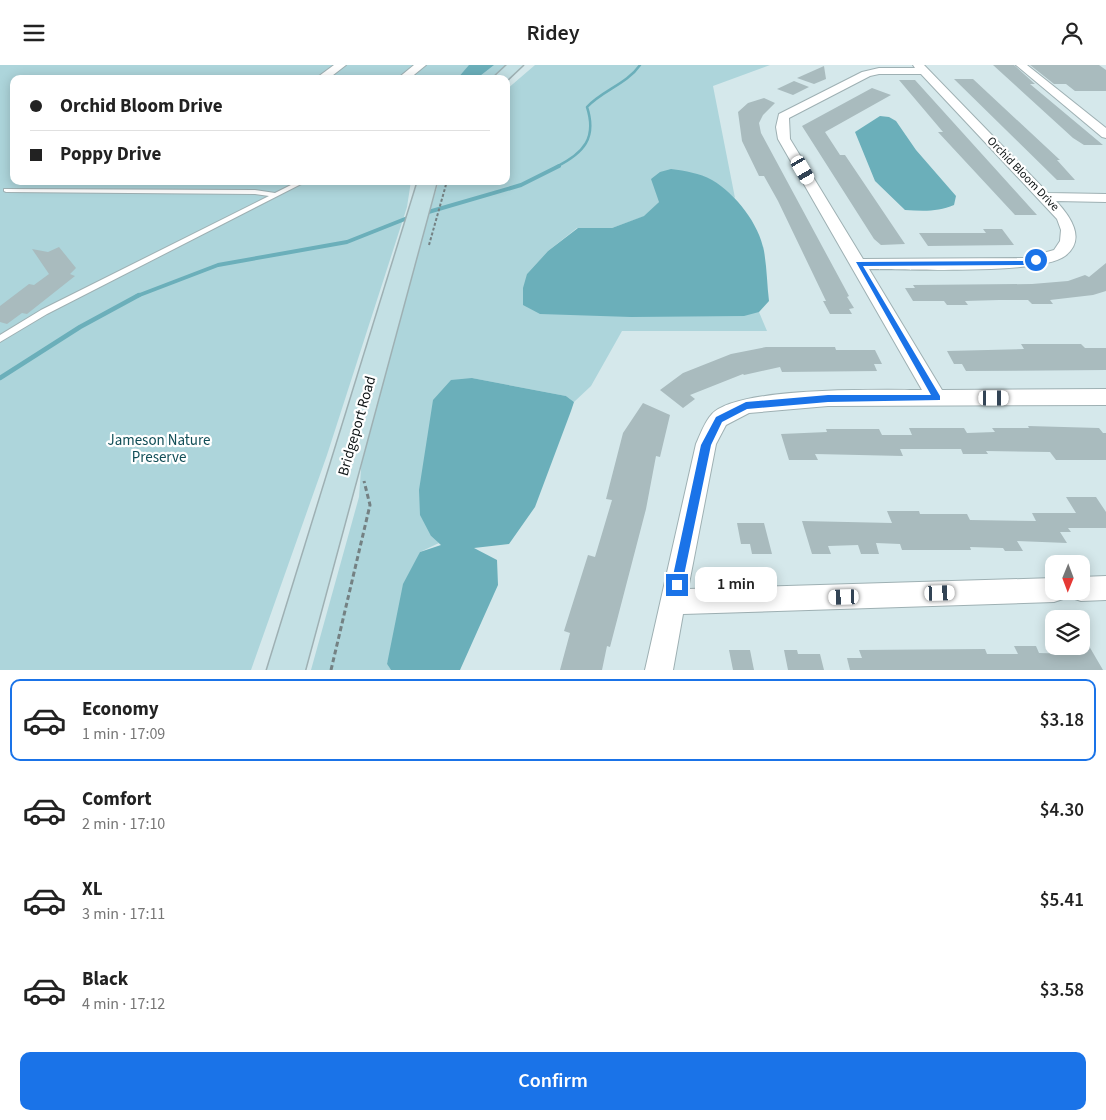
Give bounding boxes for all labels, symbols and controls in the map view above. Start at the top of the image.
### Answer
text: Ridey [526,17,580,49]
icon: menu [20,19,48,47]
icon: person [1058,19,1086,47]
text: Orchid Bloom Drive [60,93,223,120]
street label: Orchid Bloom Drive [983,133,1063,215]
text: Poppy Drive [60,141,161,168]
car [789,153,816,187]
route start [1025,249,1047,271]
street label: Bridgeport Road [333,374,381,478]
car [979,391,1009,406]
park label: Jameson Nature Preserve [107,430,211,468]
north arrow [1045,555,1090,600]
map controls [1045,555,1090,655]
callout: 1 min [694,567,777,603]
text: 1 min [717,573,755,595]
route end [666,574,688,596]
car [924,585,955,601]
car [828,589,859,605]
button: layers [1045,610,1090,655]
text: Economy [82,696,159,723]
icon: car [22,698,67,743]
text: $3.18 [1040,707,1084,734]
text: 1 min · 17:09 [82,723,165,745]
text: Comfort [82,786,152,813]
icon: car [22,788,67,833]
text: $4.30 [1040,797,1084,824]
text: 2 min · 17:10 [82,813,165,835]
text: XL [82,876,103,903]
icon: car [22,878,67,923]
text: $5.41 [1040,887,1084,914]
text: 3 min · 17:11 [82,903,165,925]
text: Black [82,966,128,993]
icon: car [22,968,67,1013]
text: $3.58 [1040,977,1084,1004]
text: 4 min · 17:12 [82,993,165,1015]
button: Confirm [20,1052,1086,1110]

